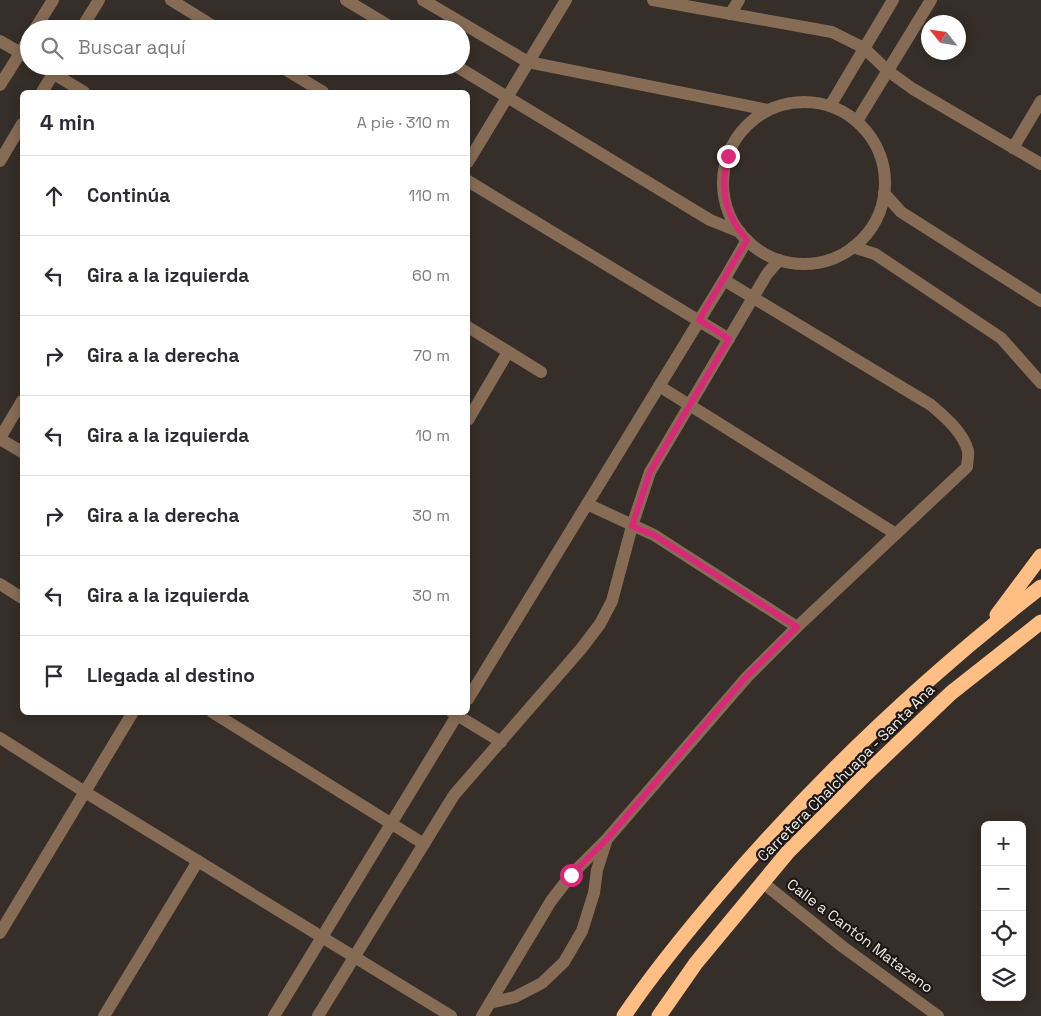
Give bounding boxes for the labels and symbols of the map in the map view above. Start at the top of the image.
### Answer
north arrow [921,15,966,60]
route end [717,145,740,168]
street label: Carretera Chalchuapa - Santa Ana [753,680,939,865]
route start [560,864,583,887]
street label: Calle a Cantón Matazano [783,874,937,997]

